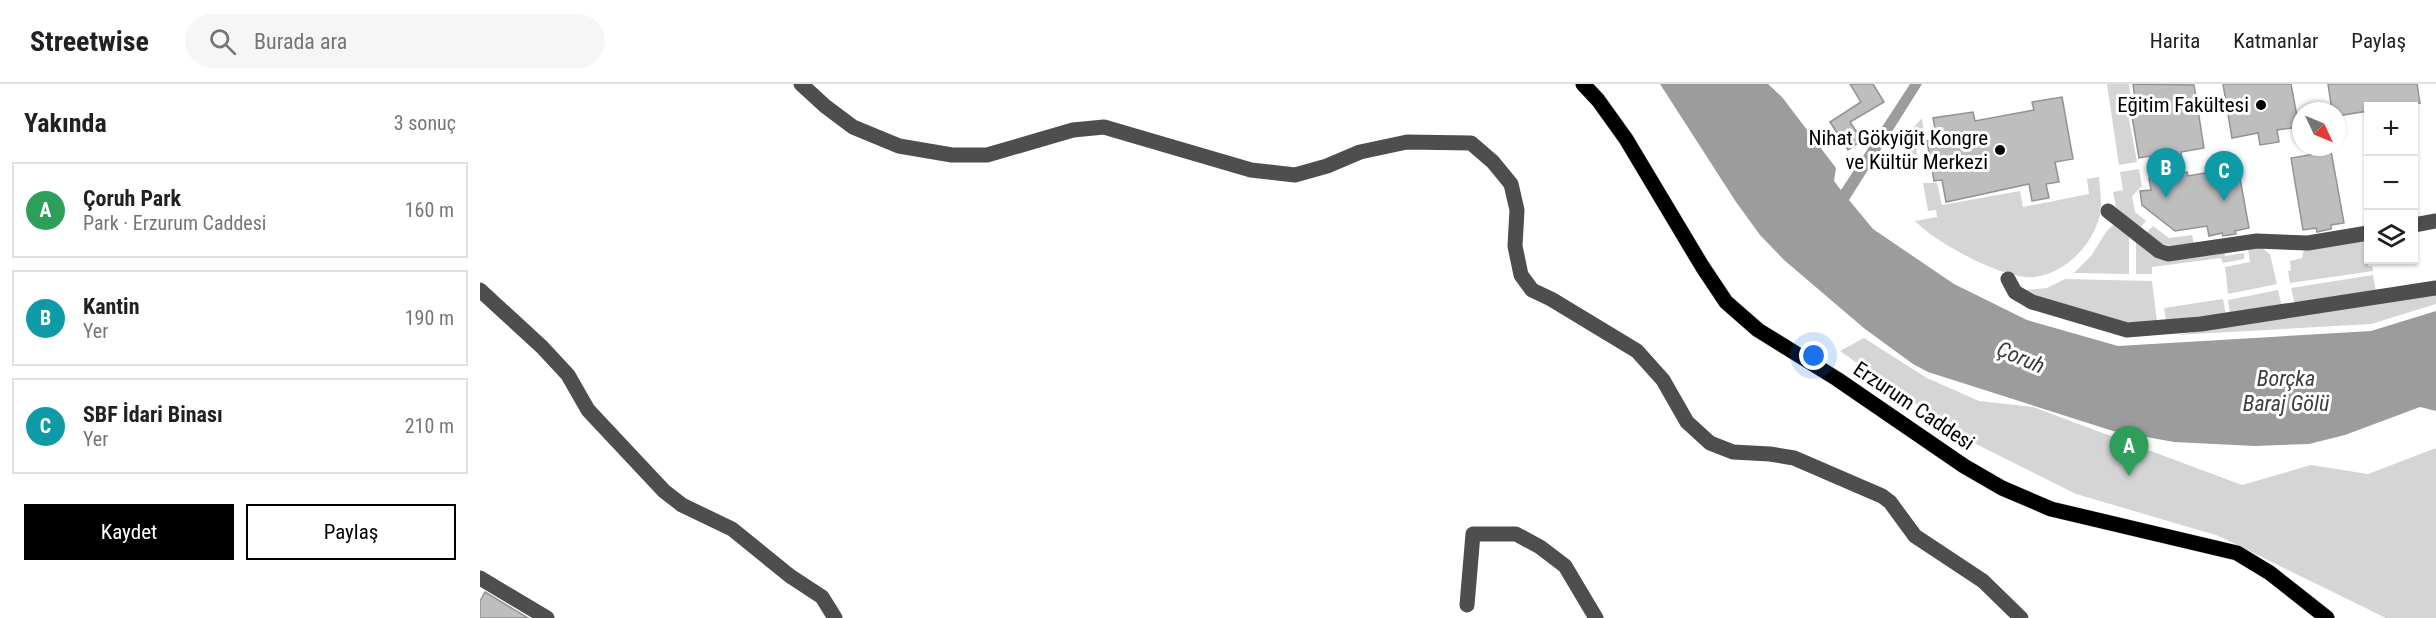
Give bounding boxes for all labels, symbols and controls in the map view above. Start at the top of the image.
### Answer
search box [185,14,605,68]
text: Streetwise [30,25,149,58]
icon: search [206,25,239,58]
text: Burada ara [254,29,347,54]
text: Harita [2150,29,2200,53]
text: Katmanlar [2233,29,2318,53]
text: Paylaş [2351,29,2406,53]
place label: Eğitim Fakültesi [2117,93,2249,117]
marker: Eğitim Fakültesi [2254,98,2268,112]
north arrow [2292,102,2346,156]
map controls [2364,102,2418,264]
button: + [2364,102,2418,156]
text: Yakında [24,108,107,138]
text: 3 sonuç [394,111,456,135]
place label: Nihat Gökyiğit Kongre ve Kültür Merkezi [1808,126,1988,174]
marker: Nihat Gökyiğit Kongre ve Kültür Merkezi [1993,143,2007,157]
pin: B [2146,148,2186,198]
pin: C [2204,152,2244,201]
button: − [2364,156,2418,210]
text: Çoruh Park [83,186,181,211]
text: A [40,198,51,222]
text: 160 m [405,198,454,222]
button: layers [2364,210,2418,264]
text: Park · Erzurum Caddesi [83,211,266,235]
text: Kantin [83,294,139,319]
text: B [40,306,51,330]
text: 190 m [405,306,454,330]
text: Yer [83,319,108,343]
water label: Çoruh [1993,336,2049,379]
your location [1799,341,1828,370]
street label: Erzurum Caddesi [1849,357,1979,455]
water label: Borçka Baraj Gölü [2243,366,2330,416]
text: SBF İdari Binası [83,402,223,427]
text: C [40,414,51,438]
text: 210 m [405,414,454,438]
pin: A [2110,426,2148,476]
text: Yer [83,427,108,451]
button: Kaydet [24,504,234,560]
button: Paylaş [246,504,456,560]

